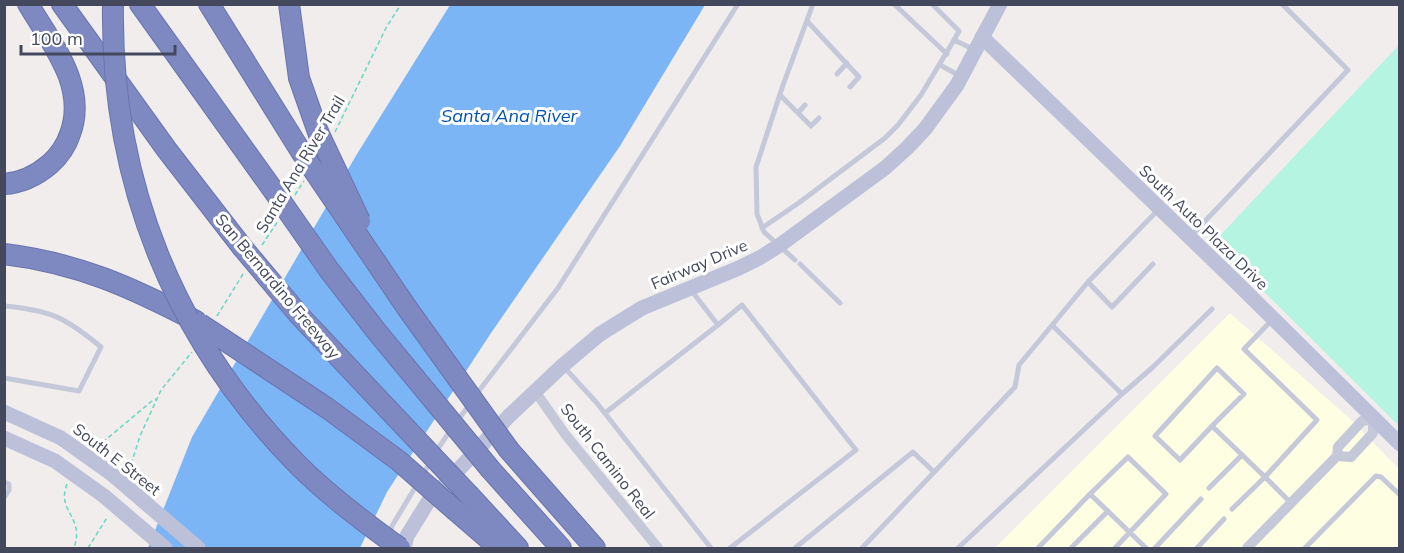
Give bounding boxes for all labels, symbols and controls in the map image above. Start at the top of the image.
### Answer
scale bar [21,18,176,56]
text: 100 m [30,27,83,50]
street label: Santa Ana River Trail [251,92,349,236]
water label: Santa Ana River [441,104,579,127]
street label: South Auto Plaza Drive [1135,160,1273,294]
street label: San Bernardino Freeway [212,210,345,363]
street label: Fairway Drive [648,235,750,293]
street label: South Camino Real [557,399,659,523]
street label: South E Street [69,419,165,500]

